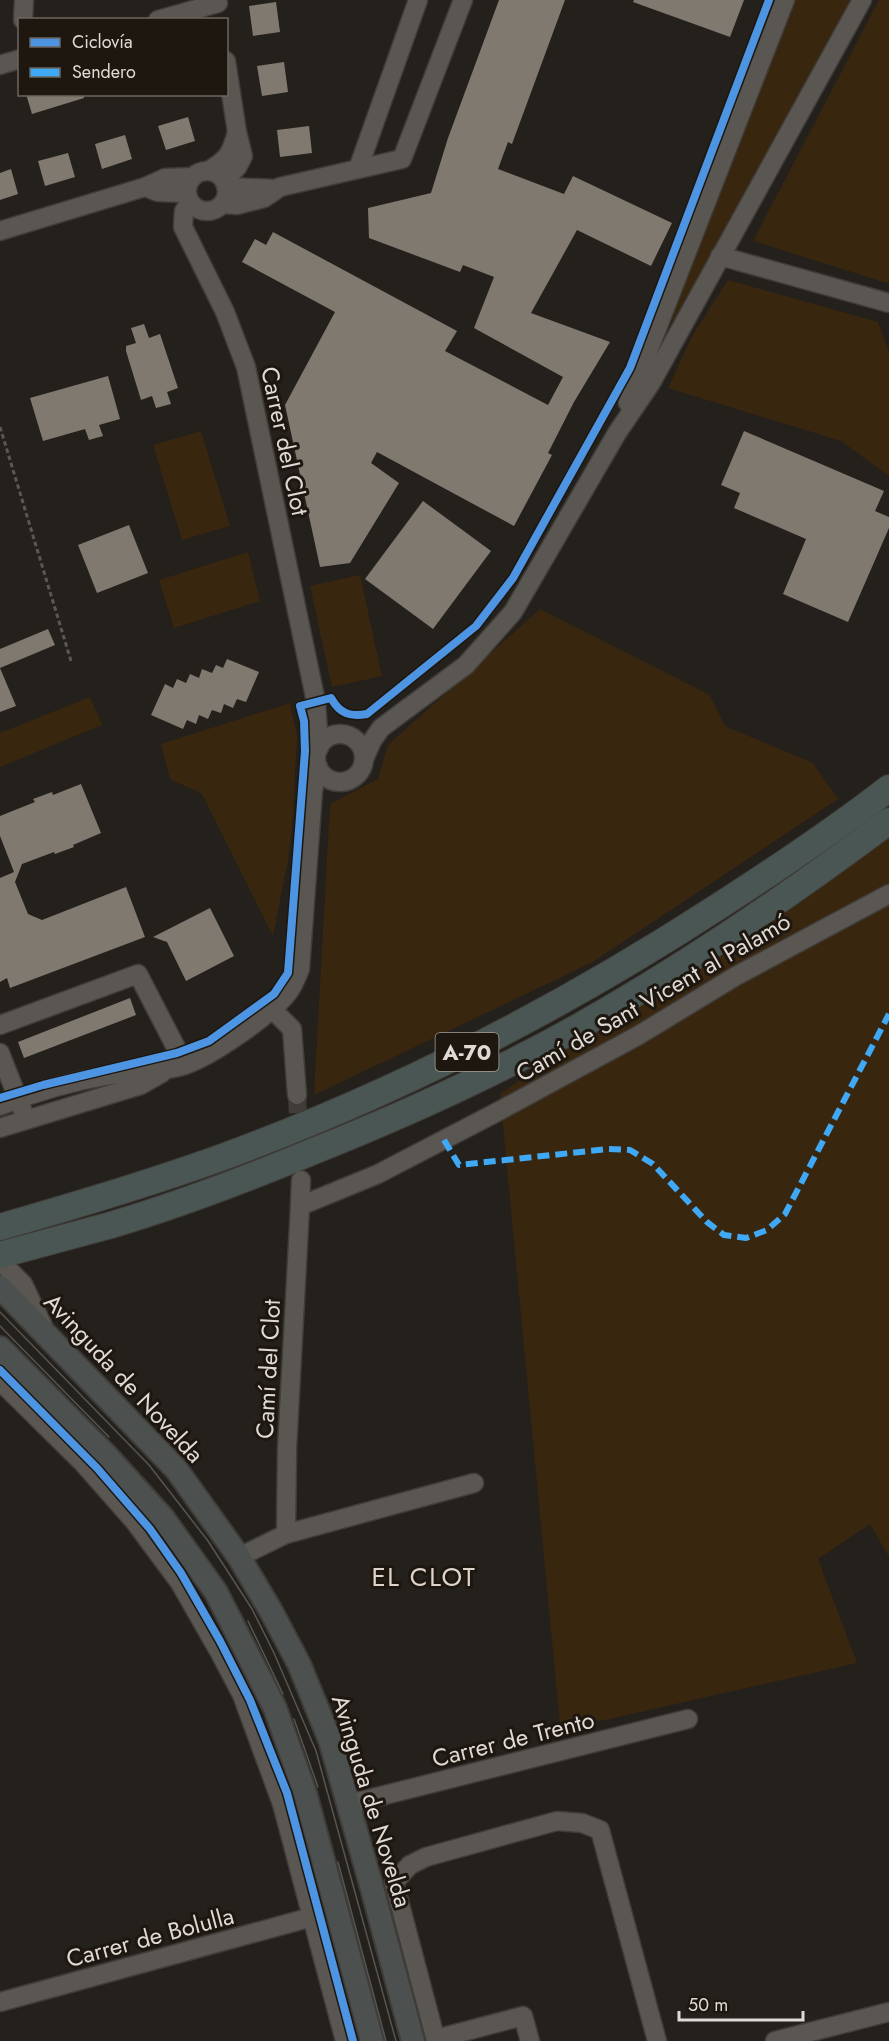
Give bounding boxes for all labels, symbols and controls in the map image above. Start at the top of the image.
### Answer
legend [18,18,228,96]
text: Ciclovía [72,29,133,55]
text: Sendero [72,59,136,85]
street label: Carrer del Clot [252,363,318,519]
street label: Camí de Sant Vicent al Palamó [509,904,797,1090]
road number: A-70 [436,1033,498,1071]
street label: Avinguda de Novelda [36,1285,212,1471]
street label: Camí del Clot [247,1298,289,1440]
district label: EL CLOT [372,1558,476,1596]
street label: Avinguda de Novelda [323,1690,421,1912]
street label: Carrer de Trento [428,1702,598,1776]
street label: Carrer de Bolulla [62,1898,238,1976]
scale bar [679,1984,804,2022]
text: 50 m [688,1992,728,2018]

